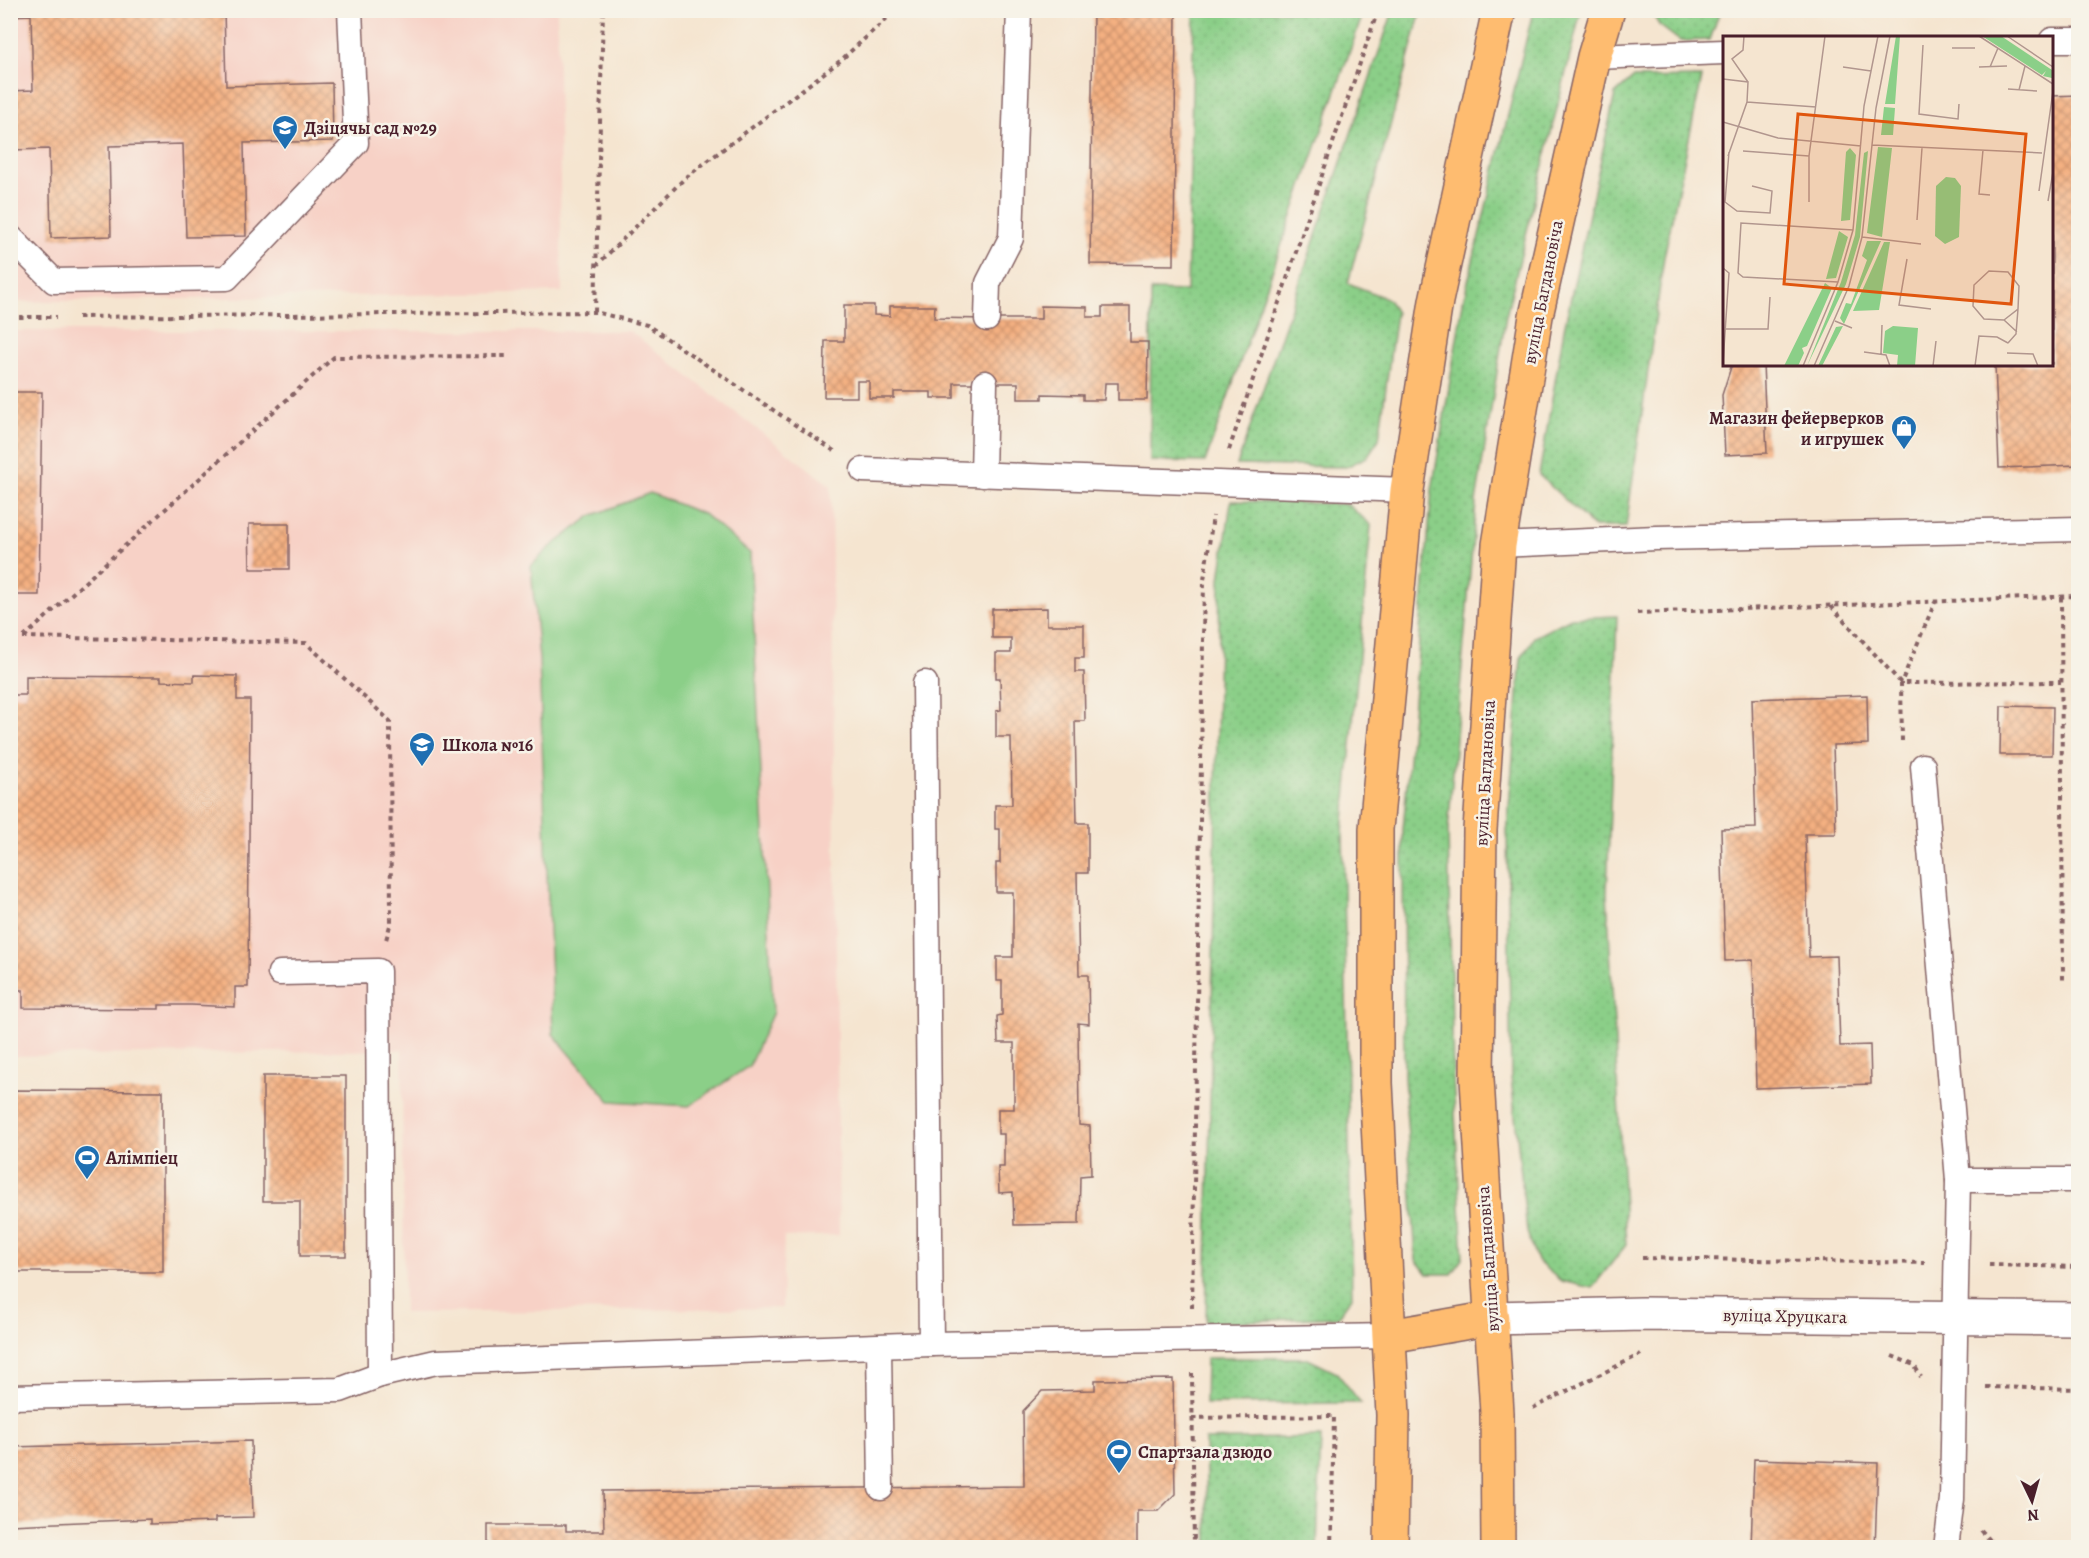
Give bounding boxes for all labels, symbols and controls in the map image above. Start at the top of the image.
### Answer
inset map [1723,36,2053,366]
school or university icon: Дзіцячы сад №29 [270,113,300,151]
place label: Дзіцячы сад №29 [304,116,437,140]
street label: вуліца Багдановіча [1517,217,1569,366]
place label: Магазин фейерверков и игрушек [1709,406,1884,451]
shop icon: Магазин фейерверков и игрушек [1889,413,1919,451]
street label: вуліца Багдановіча [1469,699,1501,847]
school or university icon: Школа №16 [407,730,437,768]
place label: Школа №16 [442,733,533,757]
sports icon: Алімпіец [72,1143,102,1181]
place label: Алімпіец [105,1146,178,1170]
street label: вуліца Багдановіча [1471,1184,1505,1333]
street label: вуліца Хруцкага [1723,1303,1848,1329]
sports icon: Спартзала дзюдо [1104,1437,1134,1475]
place label: Спартзала дзюдо [1138,1440,1272,1464]
north arrow [2002,1471,2062,1531]
text: N [2026,1503,2040,1526]

